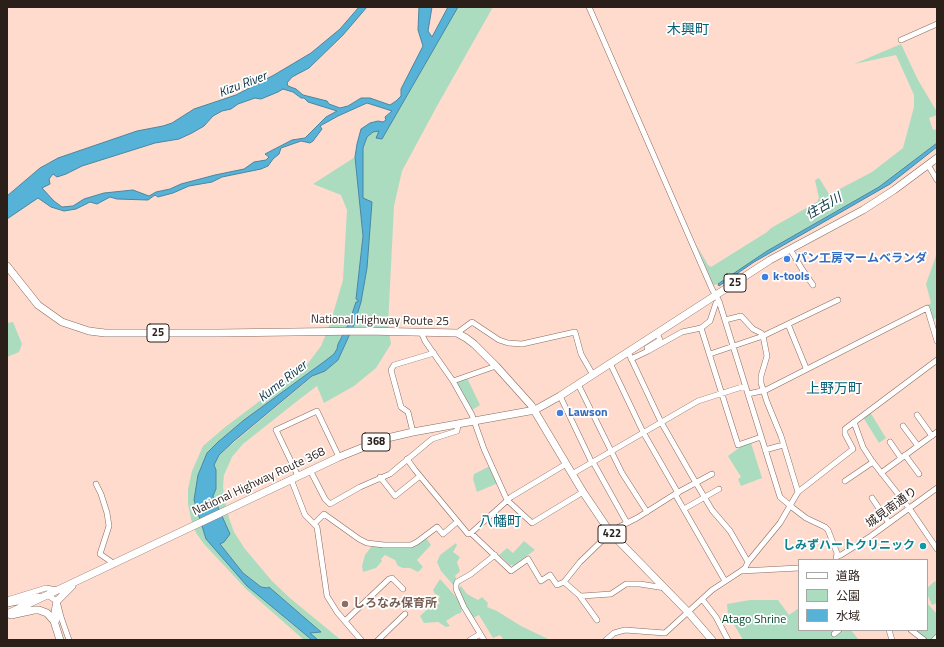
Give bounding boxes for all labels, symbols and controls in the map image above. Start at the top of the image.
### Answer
district label: 木興町 [667,23,709,39]
water label: Kizu River [217,69,269,101]
water label: 住古川 [803,190,845,224]
place label: パン工房マームベランダ [795,252,927,266]
marker: パン工房マームベランダ [782,254,792,264]
place label: k-tools [773,270,810,284]
marker: k-tools [760,272,770,282]
road number: 25 [724,274,746,292]
street label: National Highway Route 25 [311,313,449,329]
road number: 25 [147,324,169,342]
water label: Kume River [255,358,311,406]
district label: 上野万町 [806,382,862,398]
place label: Lawson [568,406,608,420]
marker: Lawson [555,408,565,418]
road number: 368 [362,433,390,451]
street label: National Highway Route 368 [190,445,328,519]
street label: 城見南通り [863,485,921,531]
district label: 八幡町 [479,515,521,531]
road number: 422 [598,525,626,543]
place label: しみずハートクリニック [783,539,915,553]
marker: しみずハートクリニック [918,541,928,551]
legend [798,559,928,631]
text: 道路 [836,566,860,585]
text: 公園 [836,586,860,605]
place label: しろなみ保育所 [353,597,437,611]
marker: しろなみ保育所 [340,599,350,609]
text: 水域 [836,606,860,625]
park label: Atago Shrine [722,613,786,627]

